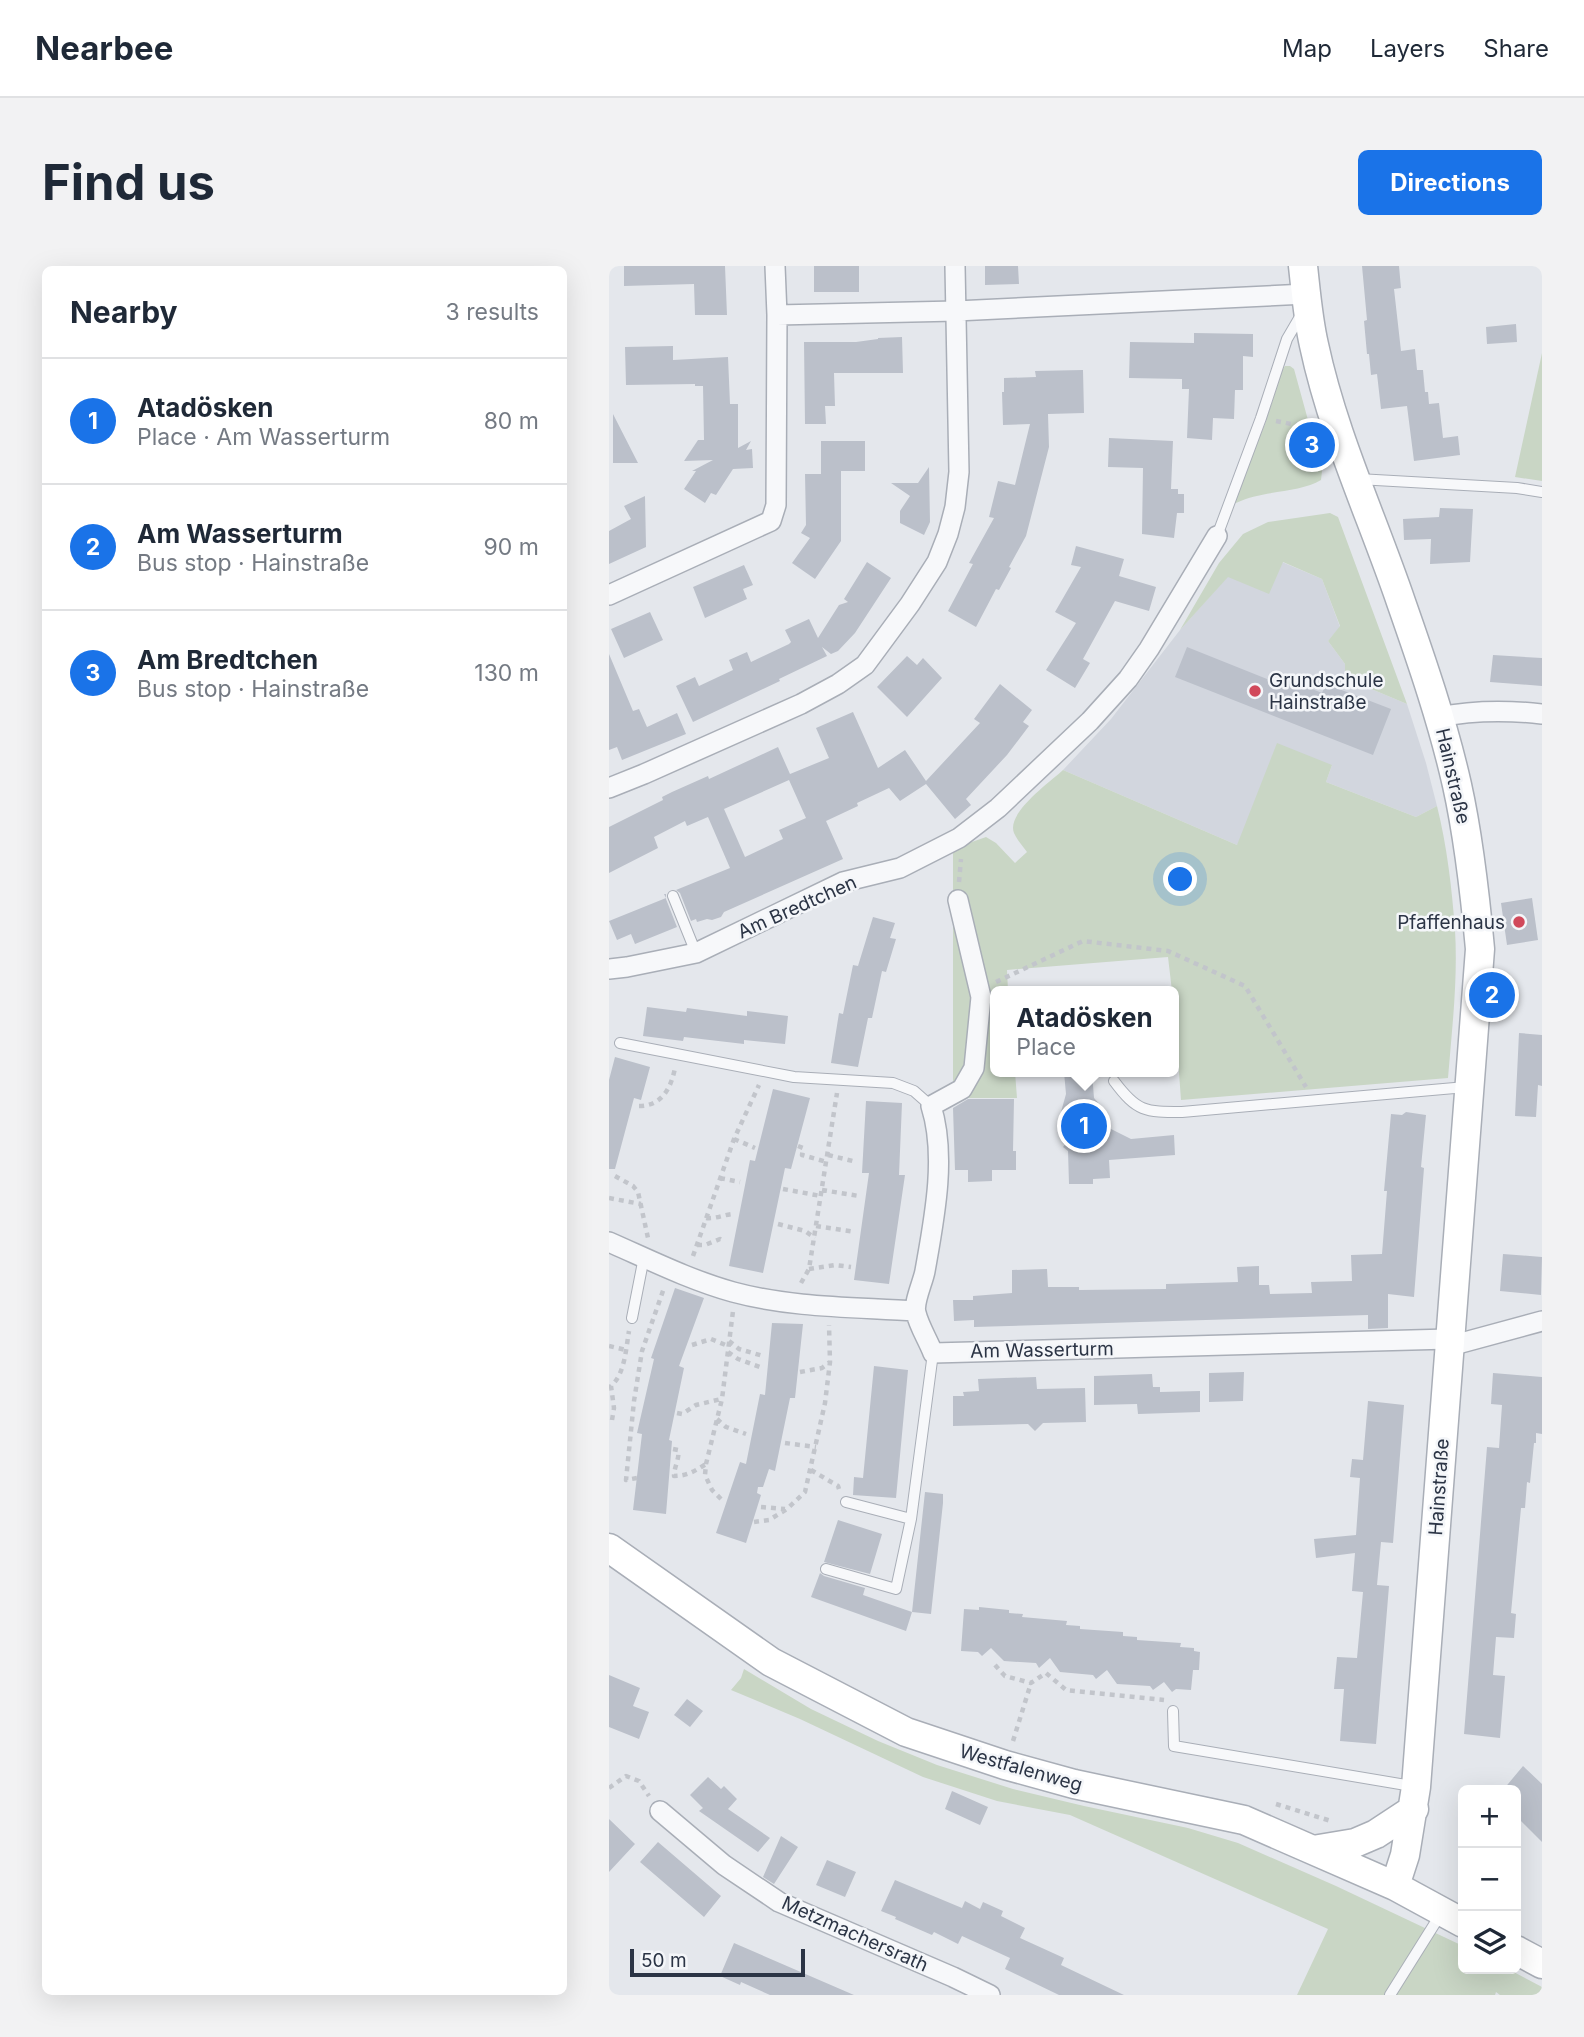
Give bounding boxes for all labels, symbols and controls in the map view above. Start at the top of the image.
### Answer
text: Nearbee [35,28,173,68]
text: Map [1282,34,1332,63]
text: Layers [1370,34,1445,63]
text: Share [1483,34,1549,63]
button: Directions [1358,150,1542,215]
text: Find us [42,153,215,212]
text: Nearby [70,294,178,330]
text: 3 results [446,298,539,326]
text: Atadösken [137,392,274,423]
text: 1 [88,407,98,435]
text: 80 m [484,407,539,435]
pin: 3 [1289,419,1335,471]
text: Place · Am Wasserturm [137,423,390,451]
text: Am Wasserturm [137,518,343,549]
text: 2 [86,533,100,561]
text: 90 m [484,533,539,561]
text: Bus stop · Hainstraße [137,549,369,577]
text: Am Bredtchen [137,644,318,675]
text: 3 [86,659,100,687]
text: 130 m [474,659,539,687]
place label: Grundschule Hainstraße [1269,669,1383,714]
text: Bus stop · Hainstraße [137,675,369,703]
marker: Grundschule Hainstraße [1247,683,1263,699]
street label: Hainstraße [1431,726,1475,826]
your location [1163,862,1197,896]
street label: Am Bredtchen [734,871,860,943]
place label: Pfaffenhaus [1397,911,1505,934]
marker: Pfaffenhaus [1511,914,1527,930]
pin: 2 [1469,969,1515,1021]
popup [990,986,1179,1077]
text: Atadösken [1016,1002,1153,1033]
text: Place [1016,1033,1076,1061]
pin: 1 [1061,1100,1107,1152]
street label: Am Wasserturm [970,1337,1114,1363]
street label: Hainstraße [1424,1438,1454,1536]
street label: Westfalenweg [957,1739,1085,1797]
map controls [1458,1785,1521,1974]
button: + [1458,1785,1521,1848]
button: − [1458,1848,1521,1911]
street label: Metzmachersrath [778,1891,932,1977]
button: layers [1458,1911,1521,1974]
scale bar [630,1946,805,1978]
text: 50 m [641,1949,687,1972]

